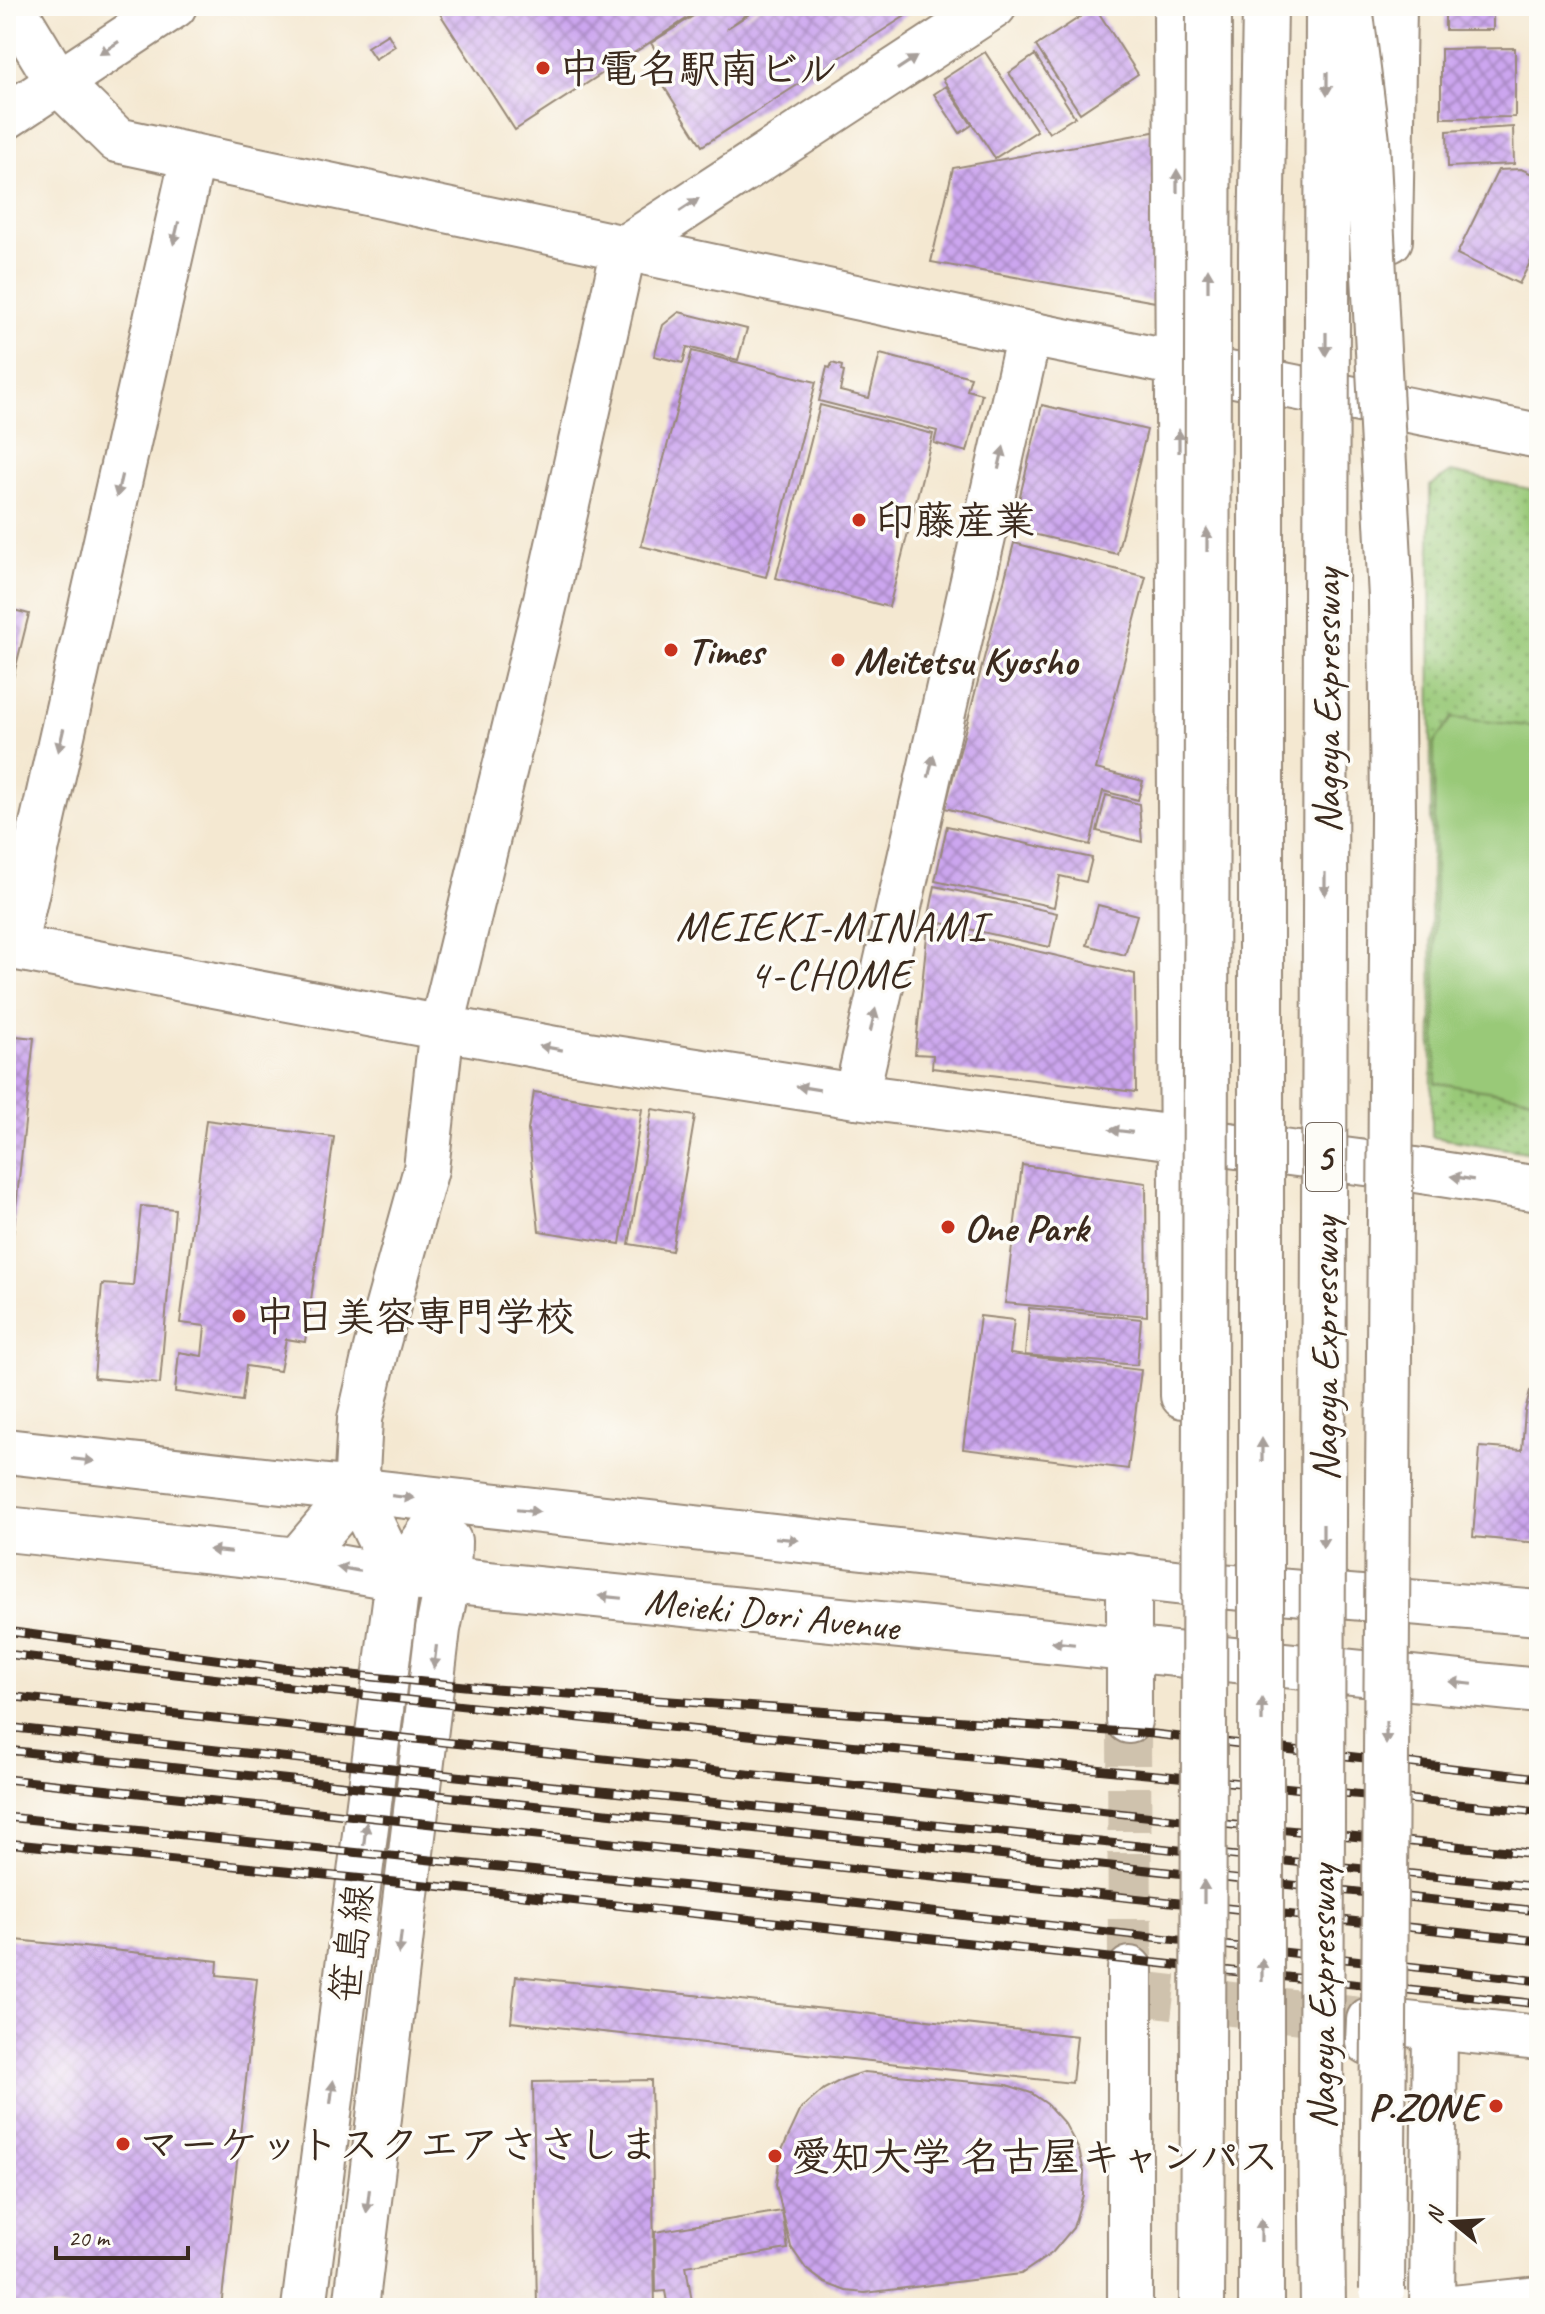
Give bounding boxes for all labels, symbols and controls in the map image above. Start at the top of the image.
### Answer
one-way arrow [98,41,119,56]
place label: 中電名駅南ビル [559,44,838,94]
one-way arrow [896,56,917,71]
marker: 中電名駅南ビル [534,59,552,77]
one-way arrow [1321,72,1333,97]
one-way arrow [1171,168,1183,193]
one-way arrow [678,198,700,213]
one-way arrow [169,220,182,245]
one-way arrow [1202,267,1214,292]
one-way arrow [1320,332,1332,357]
one-way arrow [1172,428,1185,453]
one-way arrow [995,446,1008,471]
one-way arrow [112,474,125,499]
place label: 印藤産業 [875,496,1035,546]
marker: 印藤産業 [850,511,868,529]
one-way arrow [1201,527,1213,552]
street label: Nagoya Expressway [1302,565,1352,833]
place label: Times [687,626,767,676]
place label: Meitetsu Kyosho [854,636,1079,686]
marker: Times [662,641,680,659]
marker: Meitetsu Kyosho [829,651,847,669]
one-way arrow [54,727,67,752]
one-way arrow [925,754,938,779]
one-way arrow [1319,872,1331,897]
district label: MEIEKI-MINAMI 4-CHOME [676,900,993,1001]
one-way arrow [867,1007,880,1032]
one-way arrow [538,1041,563,1053]
one-way arrow [795,1082,820,1094]
road number: 5 [1306,1123,1342,1191]
one-way arrow [1108,1124,1133,1137]
one-way arrow [1449,1171,1474,1183]
place label: One Park [964,1203,1091,1253]
street label: Nagoya Expressway [1300,1213,1350,1481]
marker: One Park [939,1218,957,1236]
place label: 中日美容専門学校 [255,1292,575,1342]
marker: 中日美容専門学校 [230,1307,248,1325]
one-way arrow [1256,1437,1268,1462]
one-way arrow [71,1453,96,1466]
one-way arrow [391,1490,416,1503]
one-way arrow [516,1504,541,1517]
one-way arrow [1317,1524,1329,1549]
one-way arrow [775,1532,800,1545]
one-way arrow [207,1545,232,1558]
one-way arrow [335,1562,360,1574]
street label: Meieki Dori Avenue [642,1576,904,1653]
one-way arrow [597,1590,622,1603]
one-way arrow [1051,1636,1076,1649]
one-way arrow [428,1645,441,1670]
one-way arrow [1448,1677,1473,1690]
one-way arrow [1256,1697,1268,1722]
one-way arrow [1380,1721,1392,1746]
one-way arrow [359,1821,372,1846]
street label: Nagoya Expressway [1297,1861,1347,2129]
one-way arrow [1198,1879,1210,1904]
street label: 笹島線 [320,1881,384,2006]
one-way arrow [393,1931,406,1956]
one-way arrow [1256,1957,1268,1982]
one-way arrow [325,2079,338,2104]
place label: P.ZONE [1368,2082,1487,2132]
marker: P.ZONE [1487,2097,1505,2115]
place label: マーケットスクエアささしま [139,2120,659,2170]
place label: 愛知大学 名古屋キャンパス [791,2132,1279,2182]
marker: マーケットスクエアささしま [114,2135,132,2153]
marker: 愛知大学 名古屋キャンパス [766,2147,784,2165]
north arrow [1413,2182,1493,2262]
one-way arrow [361,2189,374,2214]
text: N [1420,2202,1451,2227]
scale bar [56,2210,188,2260]
one-way arrow [1255,2217,1267,2242]
text: 20 m [68,2223,111,2253]

